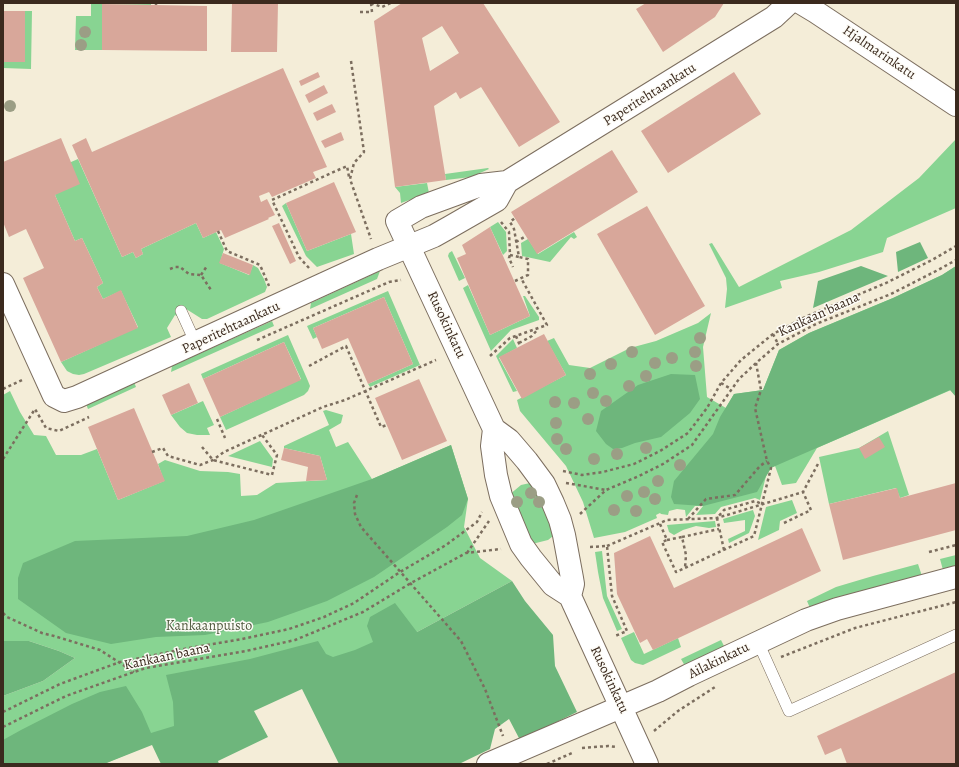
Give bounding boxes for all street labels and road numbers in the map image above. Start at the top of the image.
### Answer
street label: Hjalmarinkatu [839,22,919,84]
street label: Paperitehtaankatu [601,60,699,130]
street label: Rusokinkatu [423,289,469,361]
street label: Kankaan baana [776,289,862,341]
street label: Paperitehtaankatu [179,298,283,358]
street label: Ailakinkatu [686,639,752,683]
street label: Kankaan baana [123,640,211,674]
street label: Rusokinkatu [586,644,632,716]

